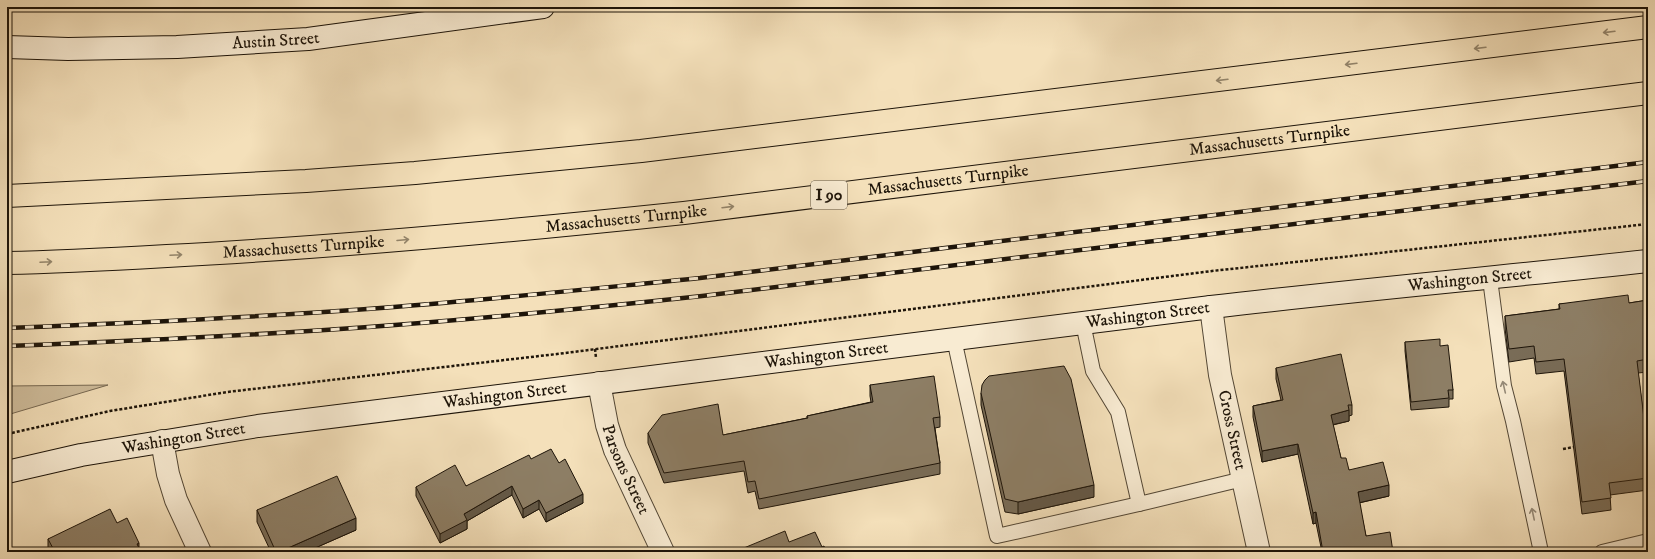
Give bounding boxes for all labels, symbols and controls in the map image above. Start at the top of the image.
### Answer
street label: Austin Street [231,26,321,55]
one-way arrow [1603,28,1616,36]
one-way arrow [1474,44,1487,52]
one-way arrow [1345,60,1358,68]
one-way arrow [1216,76,1229,84]
street label: Massachusetts Turnpike [1188,119,1351,161]
street label: Massachusetts Turnpike [866,159,1030,201]
road number: I 90 [811,181,847,209]
street label: Massachusetts Turnpike [545,199,708,238]
one-way arrow [721,203,734,211]
street label: Massachusetts Turnpike [222,230,385,264]
one-way arrow [396,236,409,243]
one-way arrow [169,252,182,259]
one-way arrow [39,258,52,265]
street label: Washington Street [1406,262,1533,297]
street label: Washington Street [1084,296,1211,334]
street label: Washington Street [762,336,890,374]
street label: Washington Street [441,376,568,414]
one-way arrow [1500,381,1508,394]
street label: Cross Street [1213,388,1252,473]
street label: Washington Street [120,417,247,459]
street label: Parsons Street [597,422,655,518]
one-way arrow [1528,508,1536,521]

